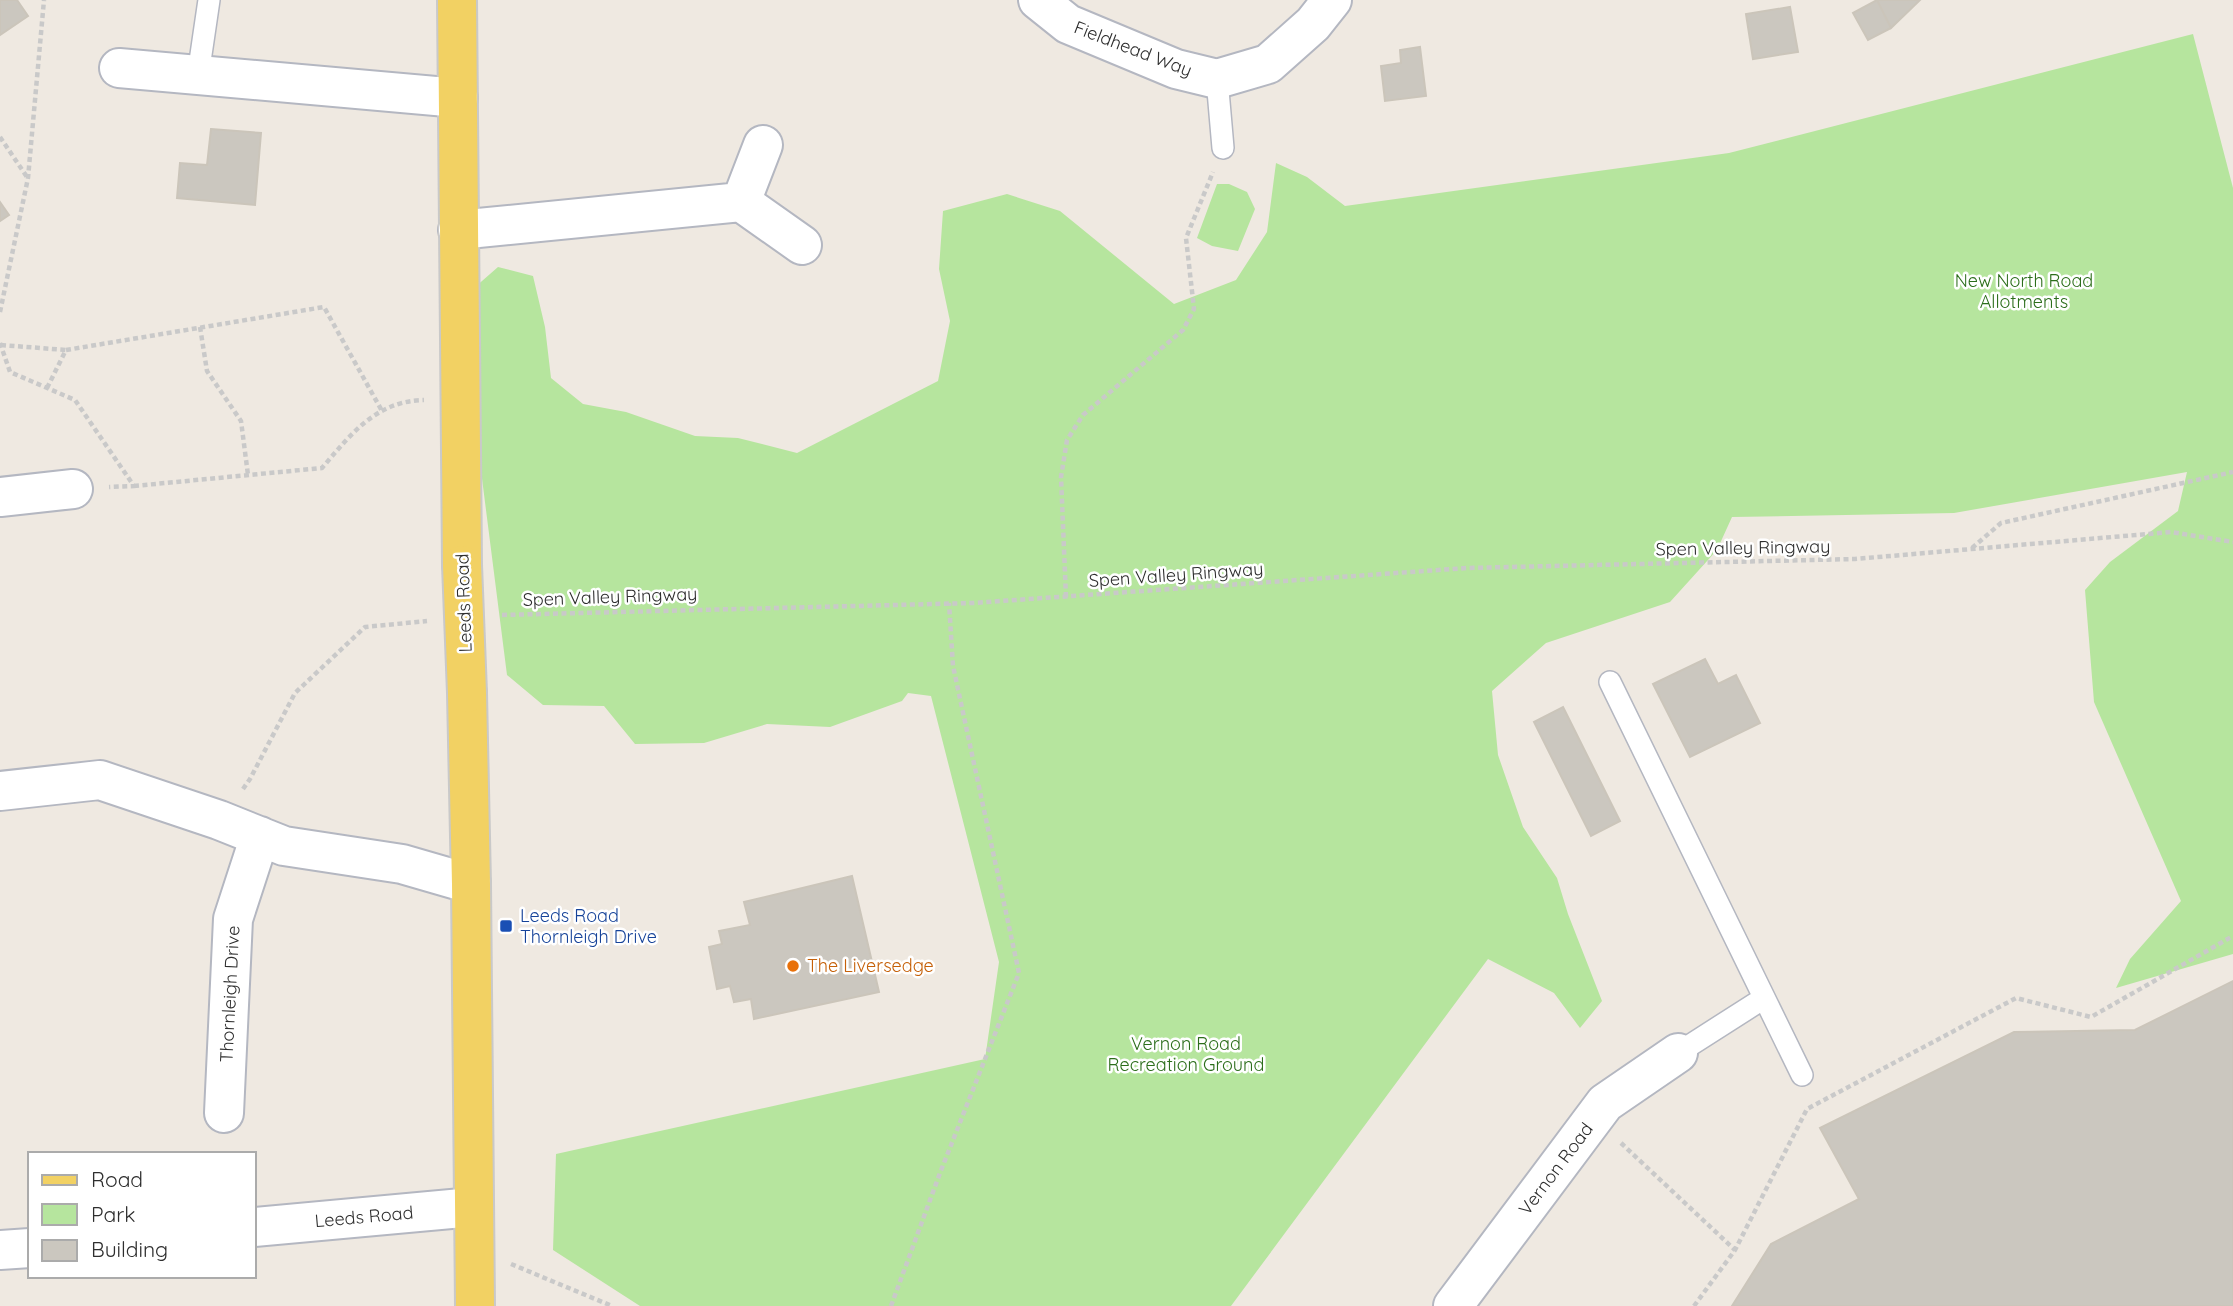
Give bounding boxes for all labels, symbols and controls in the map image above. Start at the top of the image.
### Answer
street label: Fieldhead Way [1071,15,1195,82]
park label: New North Road Allotments [1955,269,2093,313]
street label: Spen Valley Ringway [1655,534,1831,561]
street label: Leeds Road [450,553,477,653]
street label: Spen Valley Ringway [1088,557,1264,592]
street label: Spen Valley Ringway [522,582,698,611]
place label: Leeds Road Thornleigh Drive [520,904,657,948]
marker: Leeds Road Thornleigh Drive [498,918,514,934]
street label: Thornleigh Drive [214,925,245,1063]
place label: The Liversedge [807,954,934,977]
marker: The Liversedge [785,958,801,974]
park label: Vernon Road Recreation Ground [1108,1032,1264,1076]
street label: Vernon Road [1513,1118,1598,1220]
legend [28,1152,256,1278]
text: Road [91,1166,143,1192]
text: Park [91,1201,135,1227]
street label: Leeds Road [314,1201,414,1232]
text: Building [91,1236,168,1262]

